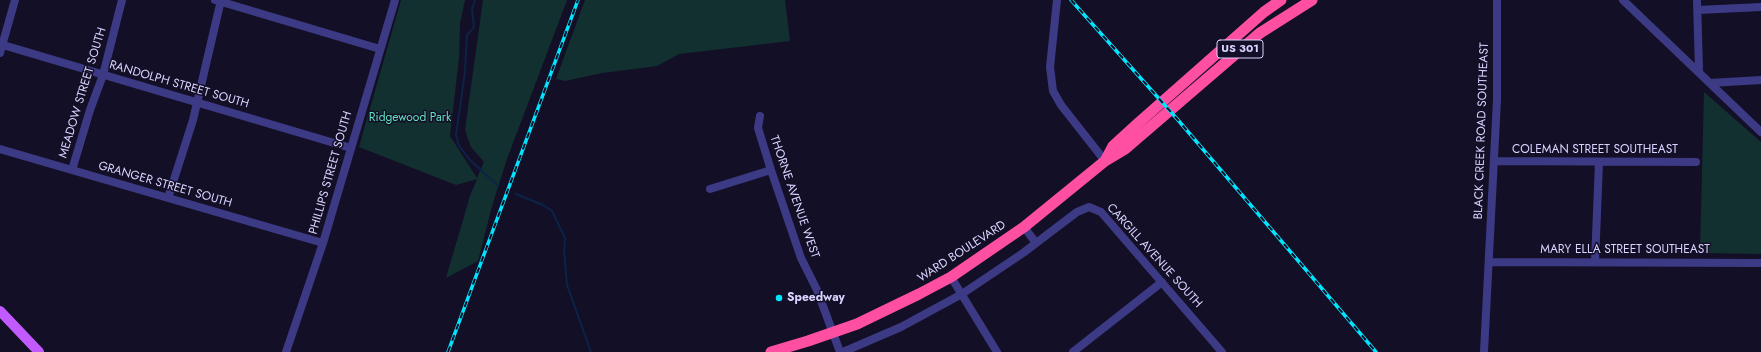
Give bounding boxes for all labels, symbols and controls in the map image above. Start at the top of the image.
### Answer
street label: MEADOW STREET SOUTH [56,26,110,160]
road number: US 301 [1217,40,1263,58]
street label: BLACK CREEK ROAD SOUTHEAST [1472,42,1492,220]
street label: RANDOLPH STREET SOUTH [107,58,251,112]
street label: PHILLIPS STREET SOUTH [306,110,356,236]
park label: Ridgewood Park [369,111,451,125]
street label: THORNE AVENUE WEST [766,134,822,260]
street label: COLEMAN STREET SOUTHEAST [1512,143,1678,157]
street label: GRANGER STREET SOUTH [96,159,234,211]
street label: CARGILL AVENUE SOUTH [1103,201,1205,311]
street label: WARD BOULEVARD [915,218,1009,286]
street label: MARY ELLA STREET SOUTHEAST [1540,243,1710,257]
place label: Speedway [787,291,845,305]
marker: Speedway [774,293,784,303]

